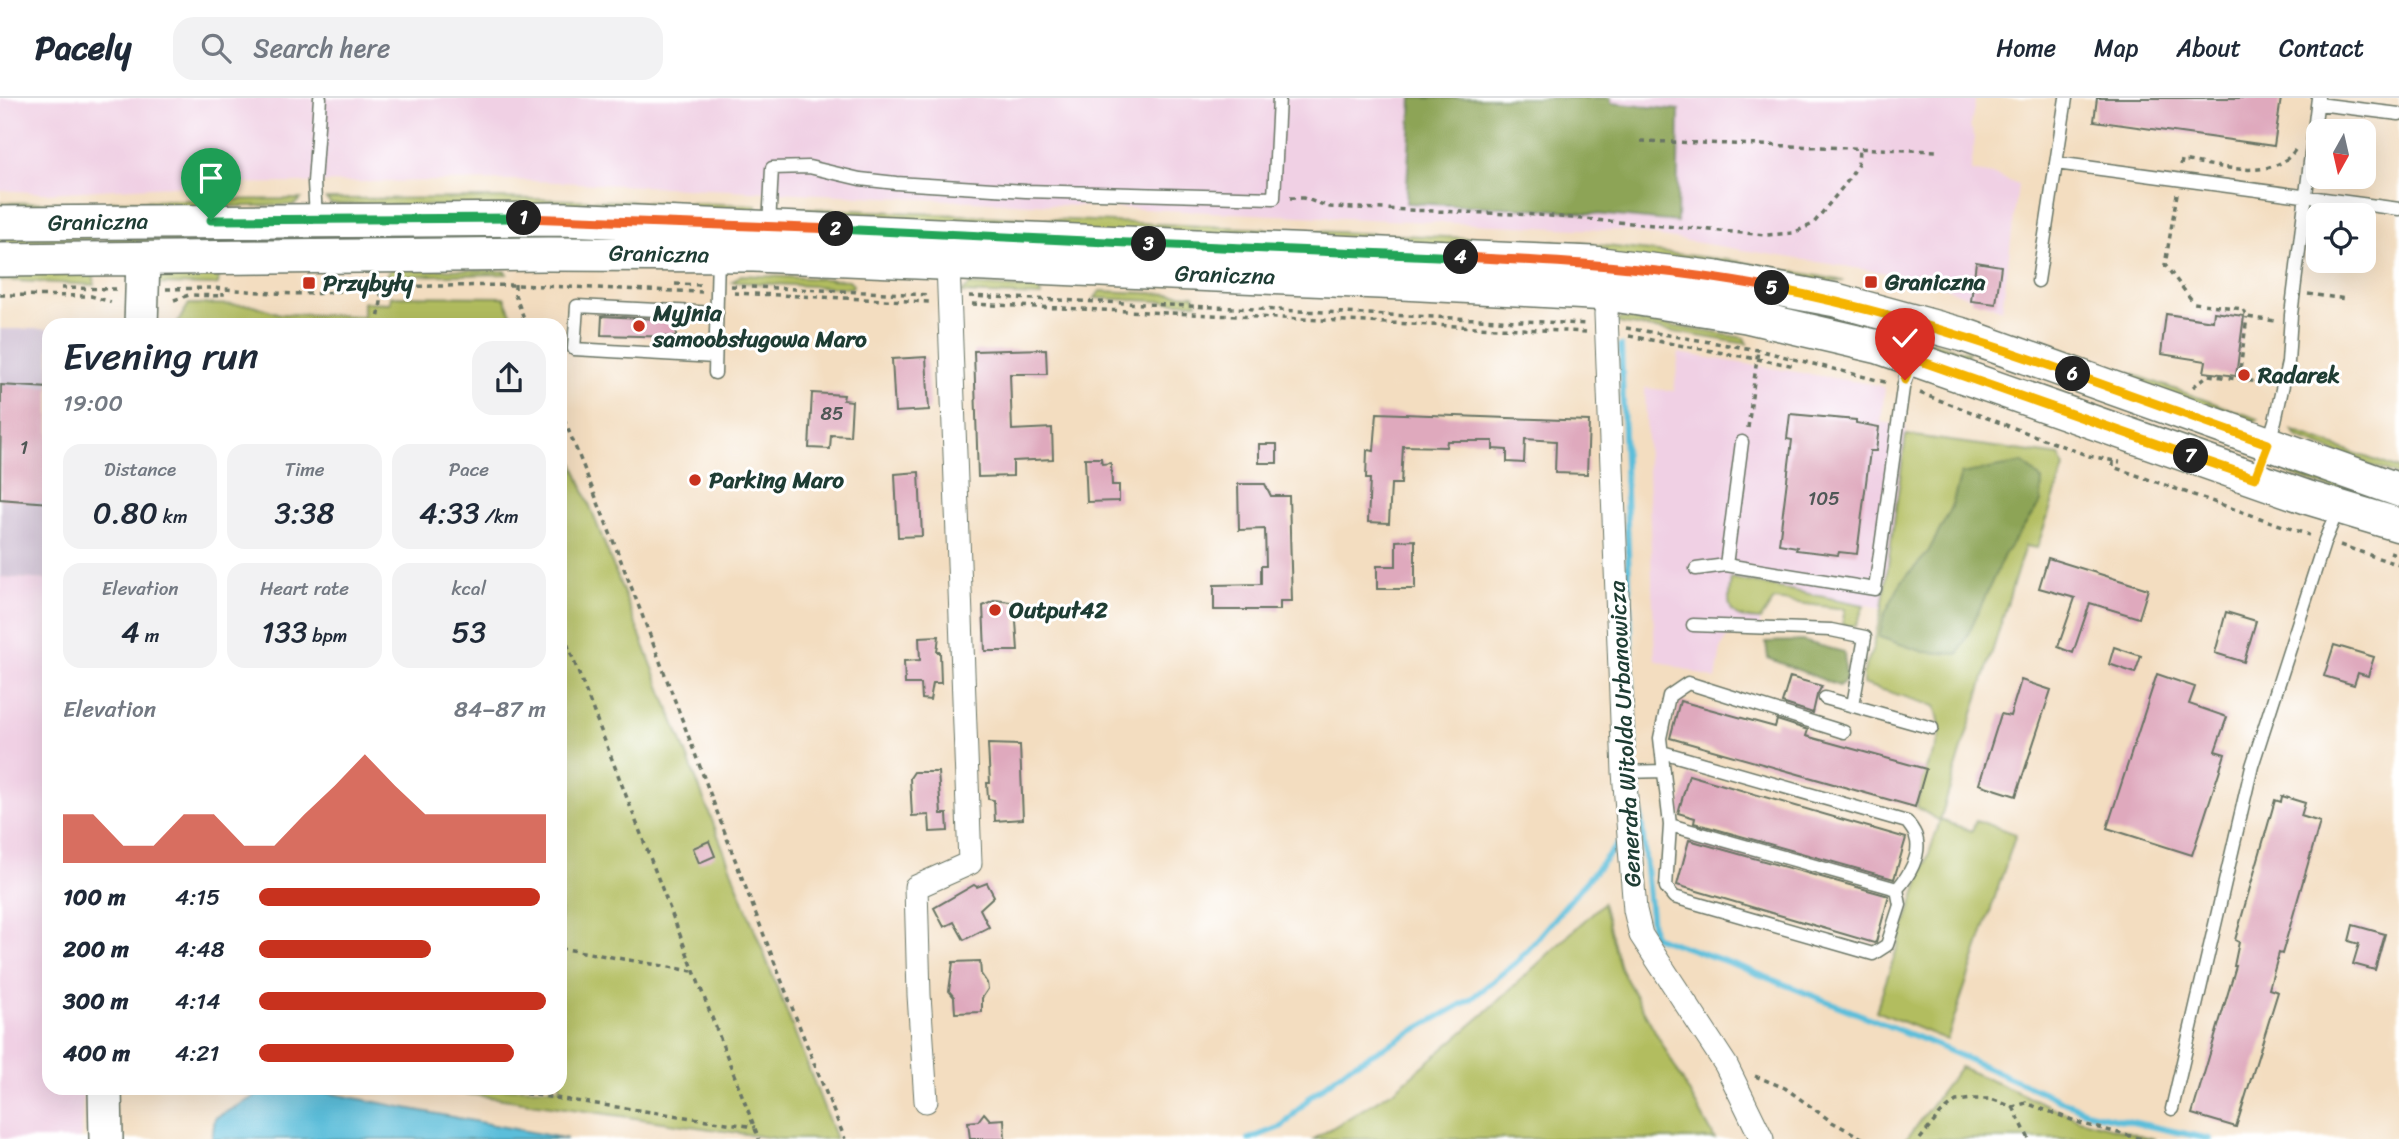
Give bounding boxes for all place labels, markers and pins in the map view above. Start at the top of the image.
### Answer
pin [181,148,241,220]
pin: 1 [506,200,542,236]
pin: 2 [818,212,854,246]
pin: 3 [1132,226,1166,262]
pin: 4 [1444,240,1478,274]
place label: Graniczna [1884,262,1986,303]
place label: Przybyły [323,263,414,304]
pin: 5 [1754,270,1790,306]
marker: Graniczna [1863,274,1879,290]
marker: Przybyły [301,275,317,291]
place label: Myjnia samoobsługowa Maro [652,293,867,360]
pin [1875,308,1935,380]
marker: Myjnia samoobsługowa Maro [631,318,647,334]
place label: Radarek [2257,355,2340,396]
pin: 6 [2056,356,2090,392]
marker: Radarek [2236,367,2252,383]
pin: 7 [2174,438,2208,474]
place label: Parking Maro [709,460,844,501]
marker: Parking Maro [687,472,703,488]
place label: Output42 [1009,590,1108,631]
marker: Output42 [987,602,1003,618]

